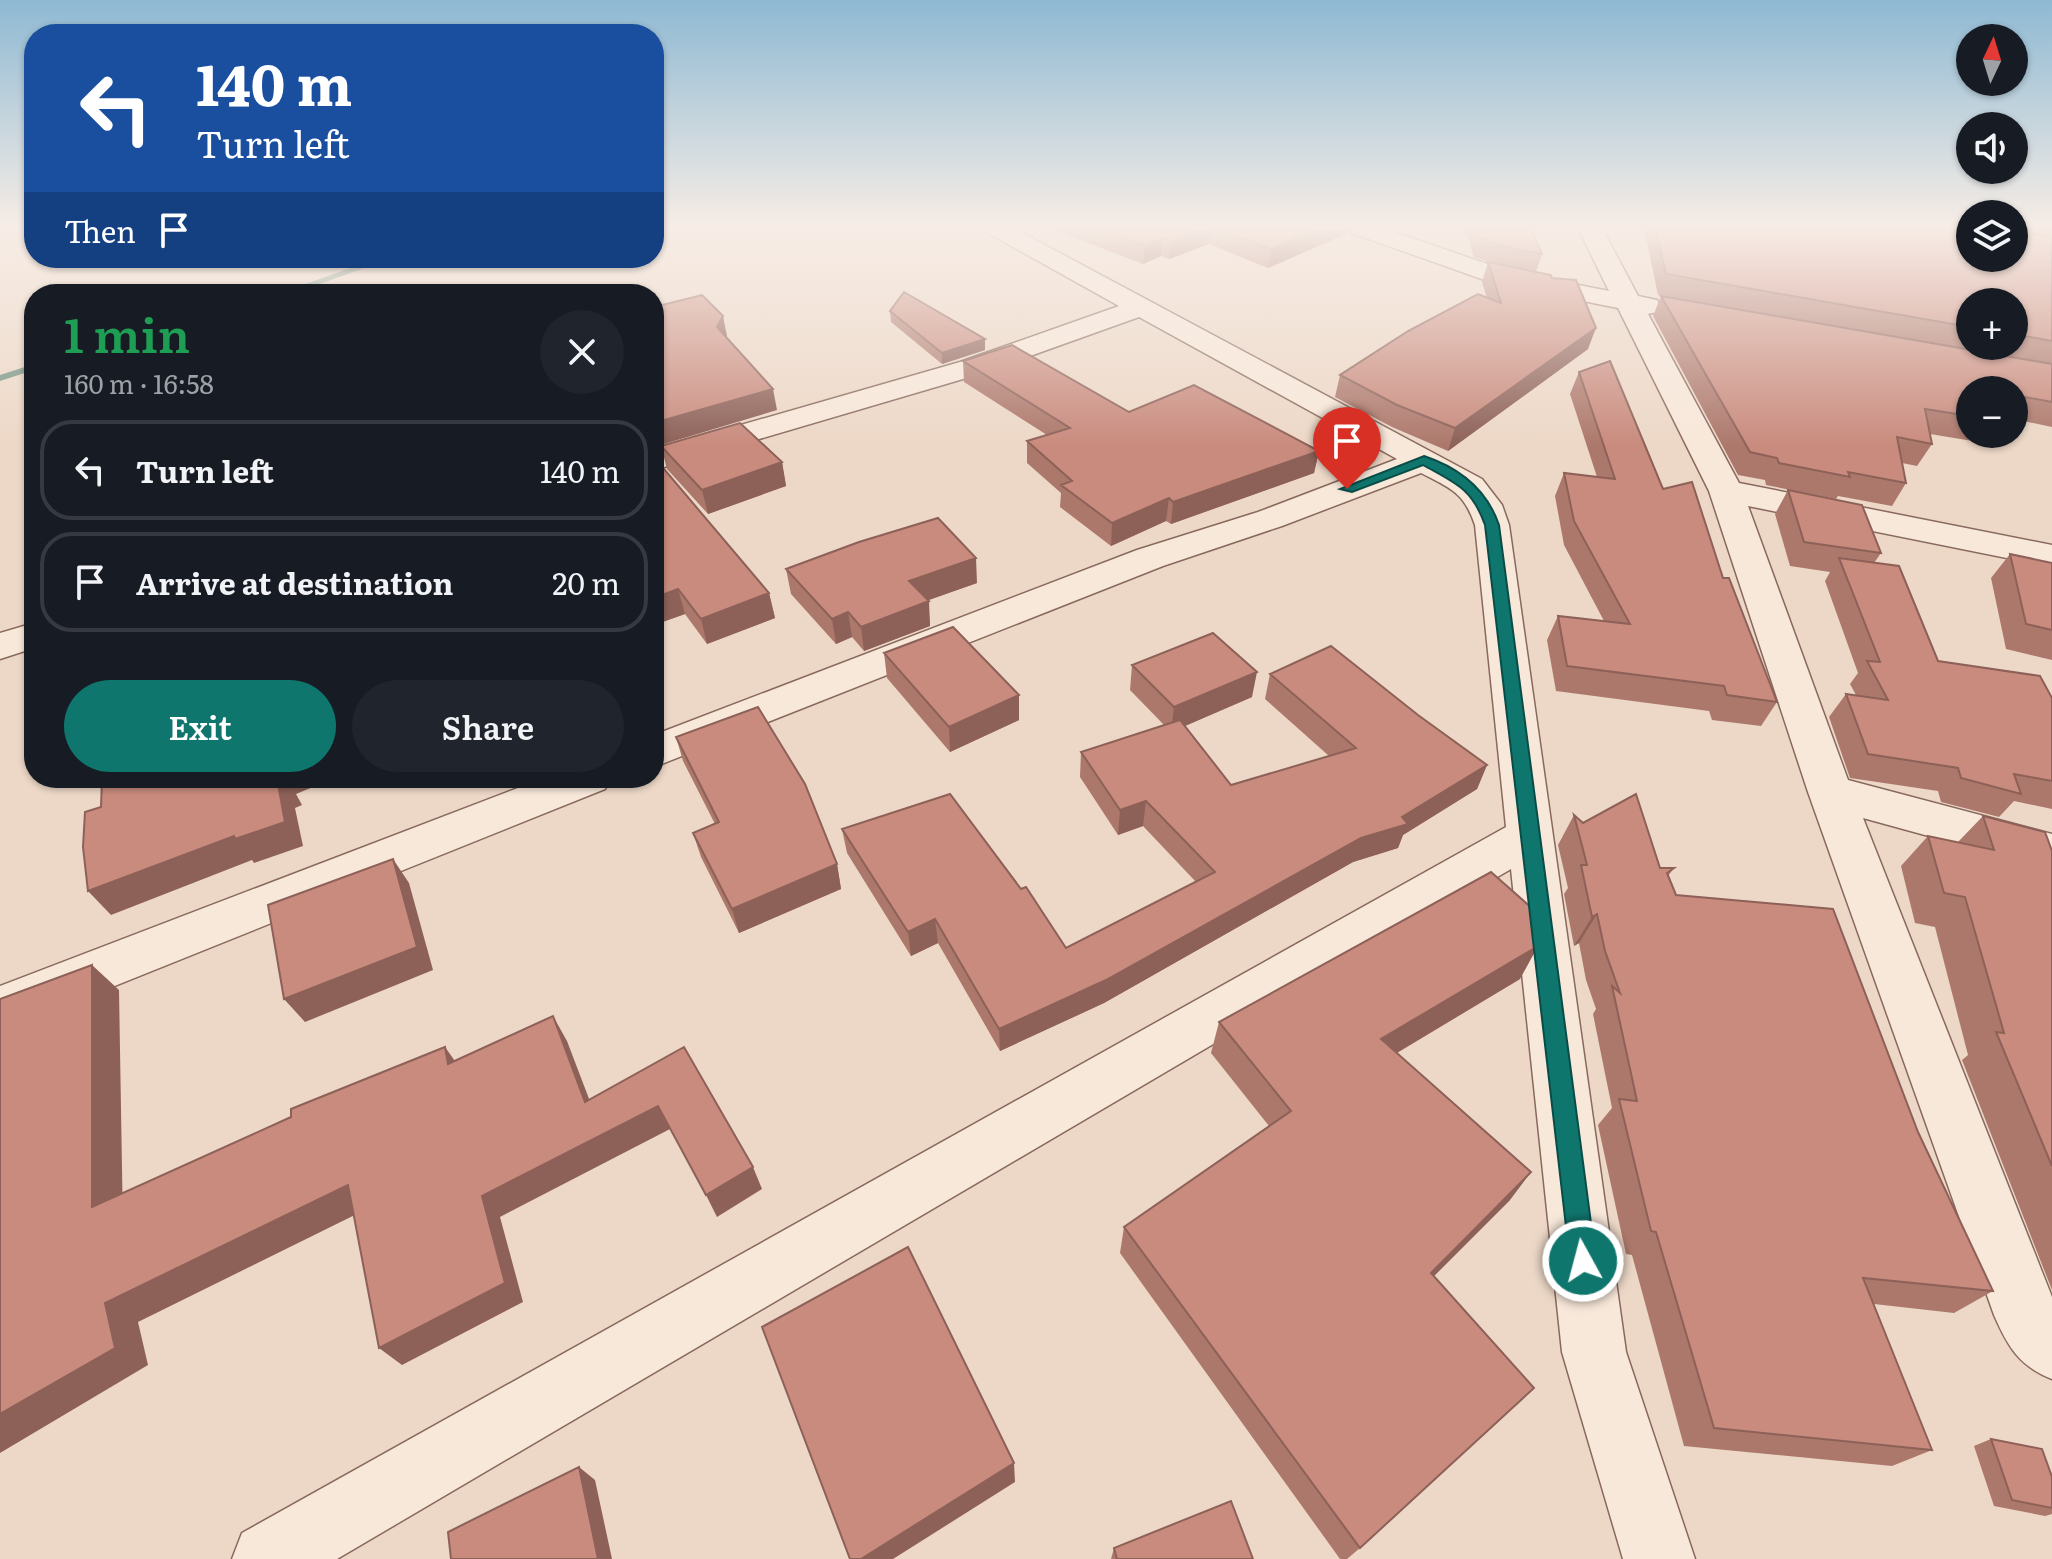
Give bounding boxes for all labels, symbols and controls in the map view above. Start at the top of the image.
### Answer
north arrow [1956,24,2028,96]
map controls [1956,24,2028,448]
text: 140 m [196,40,352,123]
icon: left [64,56,168,160]
button: sound [1956,112,2028,184]
text: Turn left [196,116,350,169]
button: layers [1956,200,2028,272]
text: Then [64,208,136,252]
icon: arrive [152,208,196,252]
button: + [1956,288,2028,360]
text: 1 min [64,297,190,368]
button: close [540,310,624,394]
text: 160 m · 16:58 [64,363,214,402]
button: − [1956,376,2028,448]
pin [1313,407,1381,489]
icon: arrive [1325,419,1369,463]
icon: left [68,448,112,492]
text: Turn left [136,448,274,492]
text: 140 m [540,448,620,492]
icon: arrive [68,560,112,604]
text: Arrive at destination [136,560,453,604]
text: 20 m [552,560,620,604]
button: Exit [64,680,336,772]
button: Share [352,680,624,772]
position arrow [1541,1219,1625,1303]

